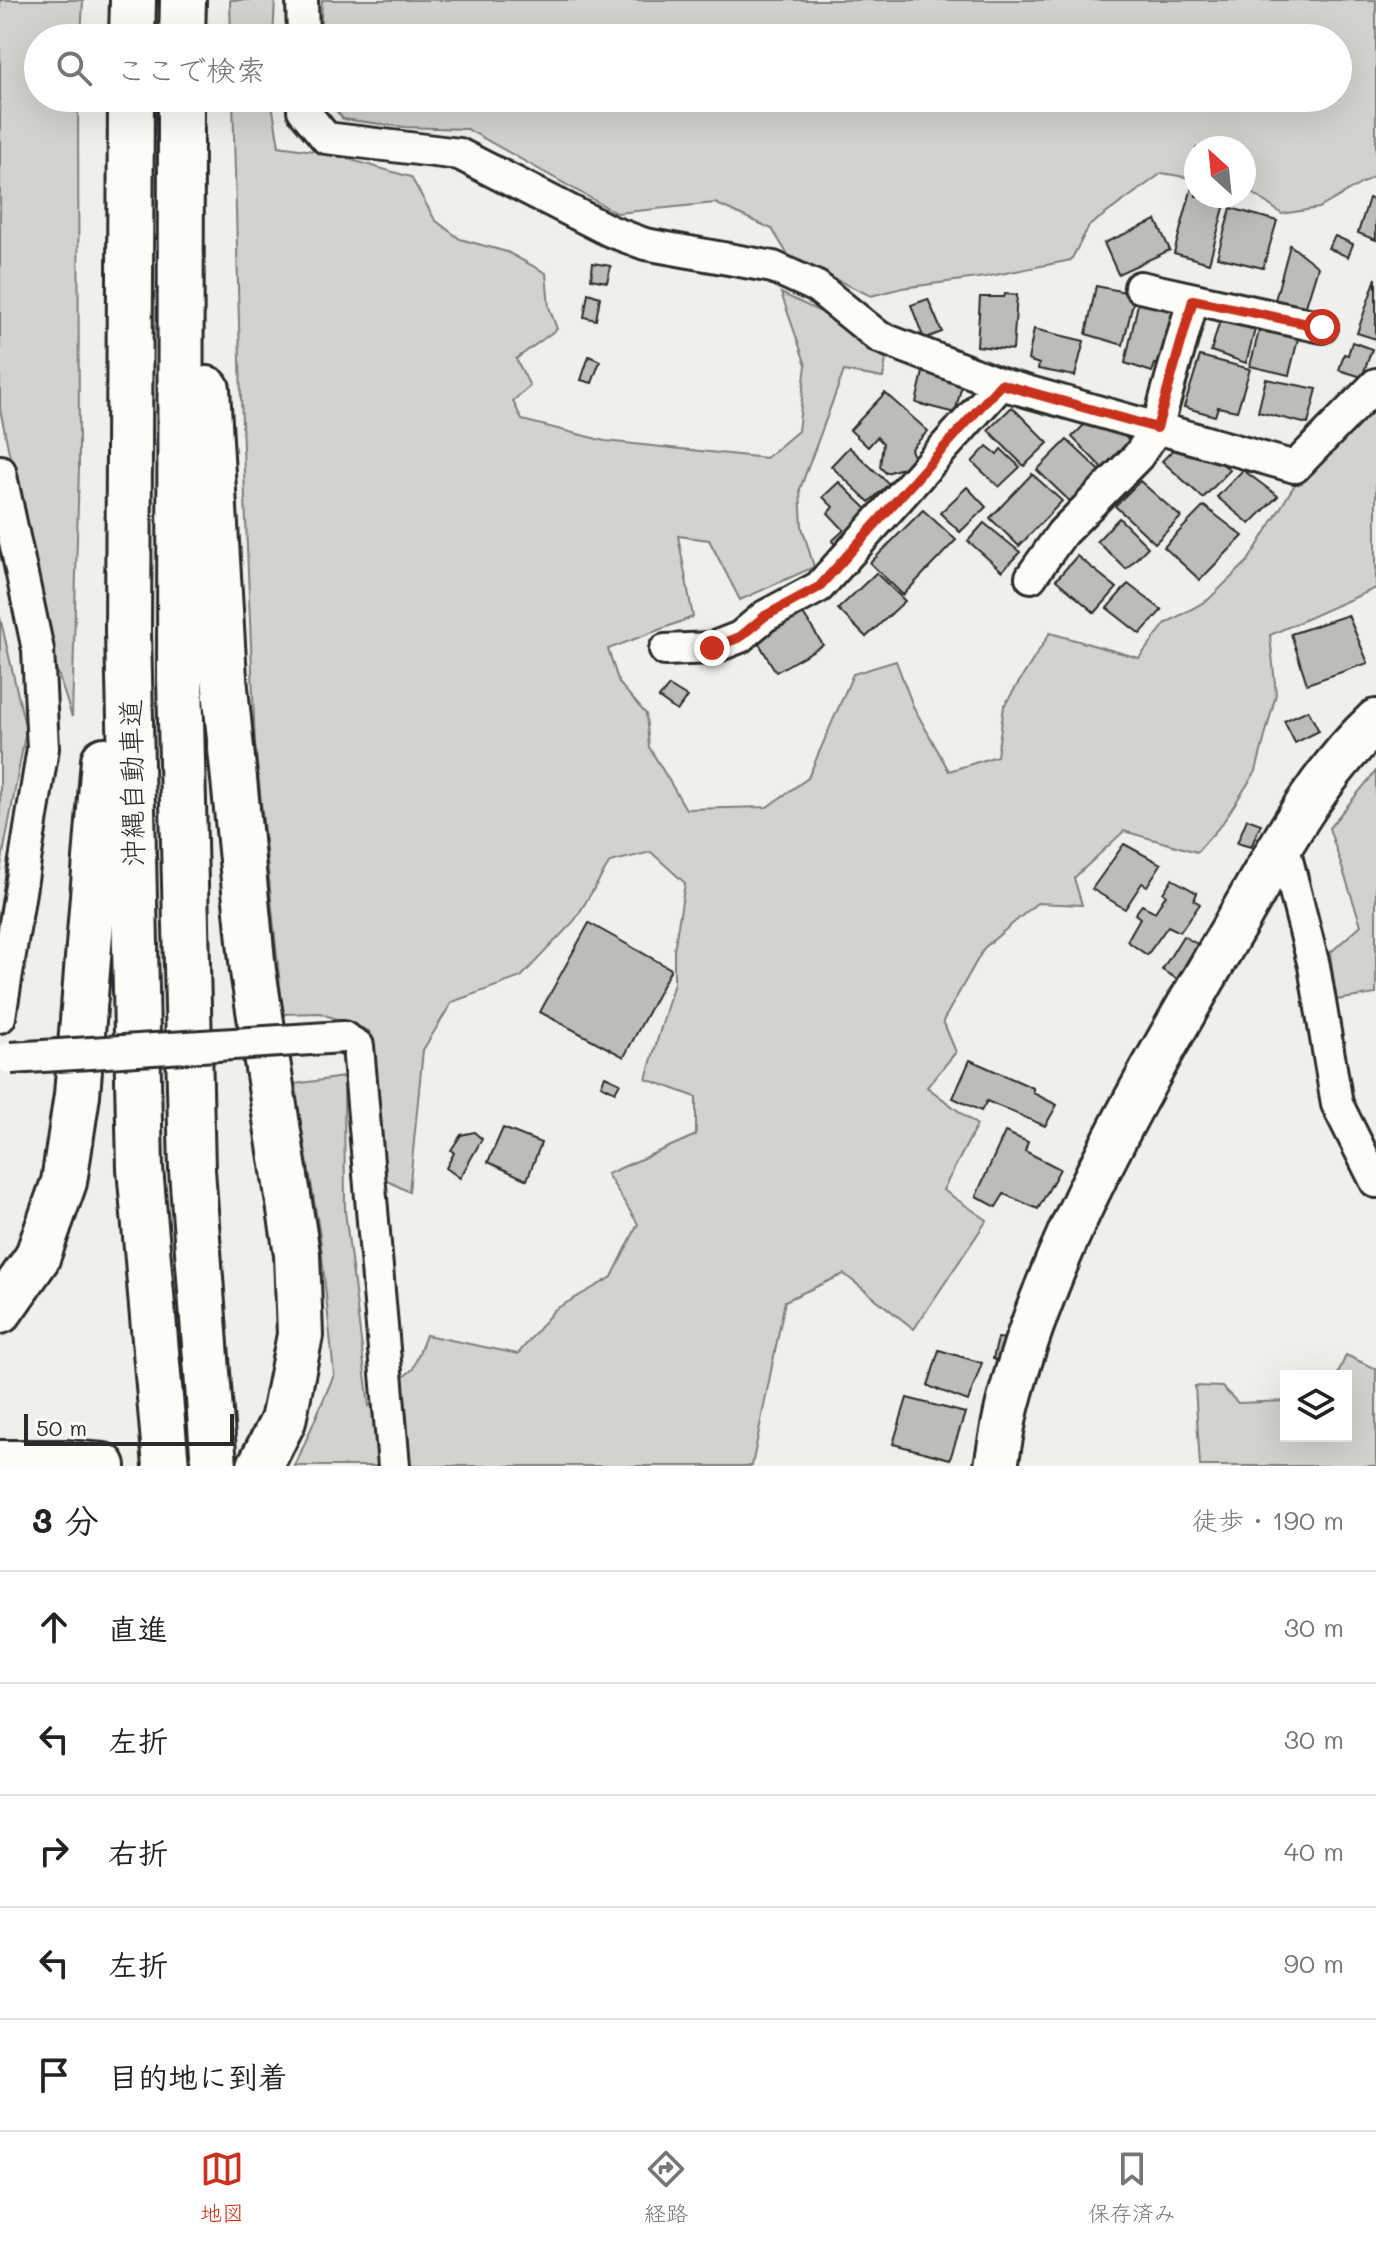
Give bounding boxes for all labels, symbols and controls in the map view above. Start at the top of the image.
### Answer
search box [24,24,1352,112]
icon: search [52,46,96,90]
text: ここで検索 [116,49,266,89]
north arrow [1184,136,1256,208]
route start [1304,309,1340,345]
route end [694,630,730,666]
street label: 沖縄自動車道 [112,699,150,867]
map controls [1280,1370,1352,1442]
button: layers [1280,1370,1352,1442]
scale bar [24,1410,234,1446]
text: 50 m [36,1413,87,1442]
text: 3 分 [32,1497,99,1542]
text: 徒歩 · 190 m [1192,1503,1344,1537]
icon: ahead [32,1605,76,1649]
text: 直進 [108,1608,168,1648]
text: 30 m [1284,1610,1344,1644]
icon: left [32,1717,76,1761]
text: 左折 [108,1720,168,1760]
text: 30 m [1284,1722,1344,1756]
icon: right [32,1829,76,1873]
text: 右折 [108,1832,168,1872]
text: 40 m [1284,1834,1344,1868]
icon: left [32,1941,76,1985]
text: 左折 [108,1944,168,1984]
text: 90 m [1284,1946,1344,1980]
icon: arrive [32,2053,76,2097]
text: 目的地に到着 [108,2056,288,2096]
tab: 地図 [200,2147,244,2227]
tab: 経路 [644,2147,688,2227]
tab: 保存済み [1088,2147,1176,2227]

